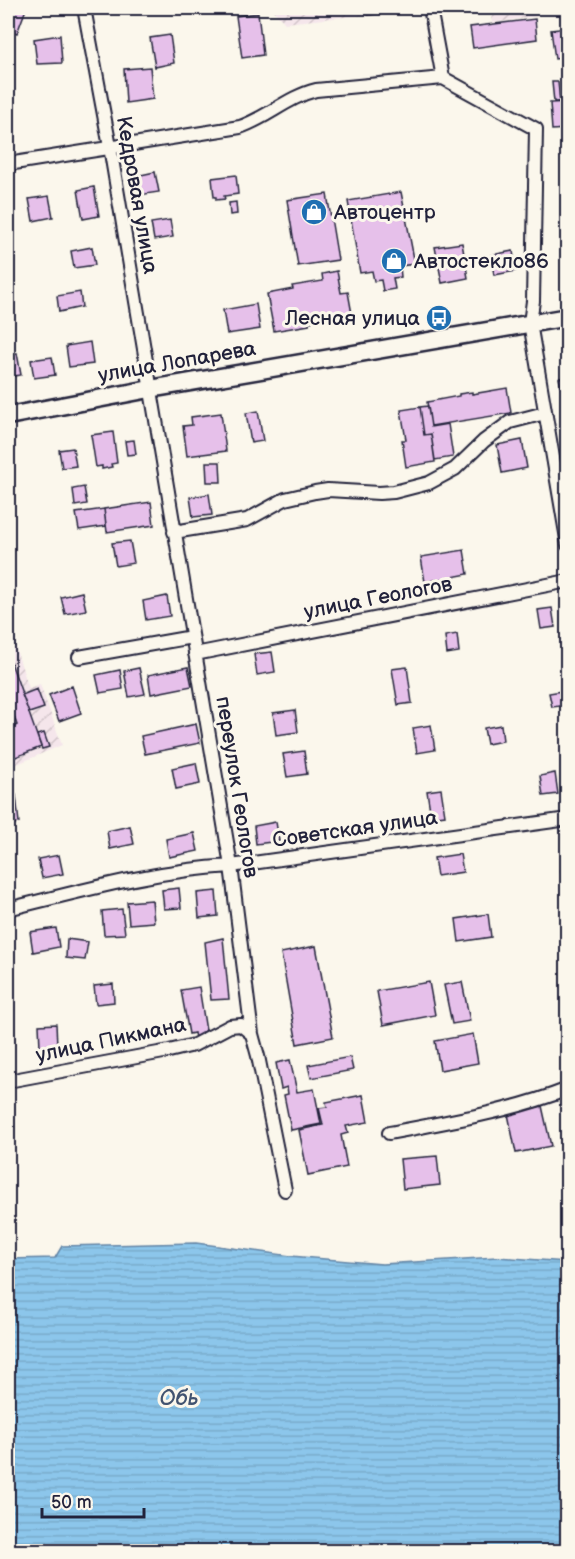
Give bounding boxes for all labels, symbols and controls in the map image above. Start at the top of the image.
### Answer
street label: Кедровая улица [111,114,163,276]
shop icon: Автоцентр [299,197,329,227]
place label: Автоцентр [333,200,436,225]
shop icon: Автостекло86 [379,246,409,276]
place label: Автостекло86 [413,249,549,274]
bus stop icon: Лесная улица [424,303,454,333]
place label: Лесная улица [284,306,421,331]
street label: улица Лопарева [96,336,258,388]
street label: улица Геологов [302,571,454,625]
street label: переулок Геологов [210,694,264,880]
street label: Советская улица [271,805,440,853]
street label: улица Пикмана [34,1012,189,1068]
water label: Обь [160,1385,198,1412]
scale bar [42,1481,144,1519]
text: 50 m [51,1492,92,1513]

